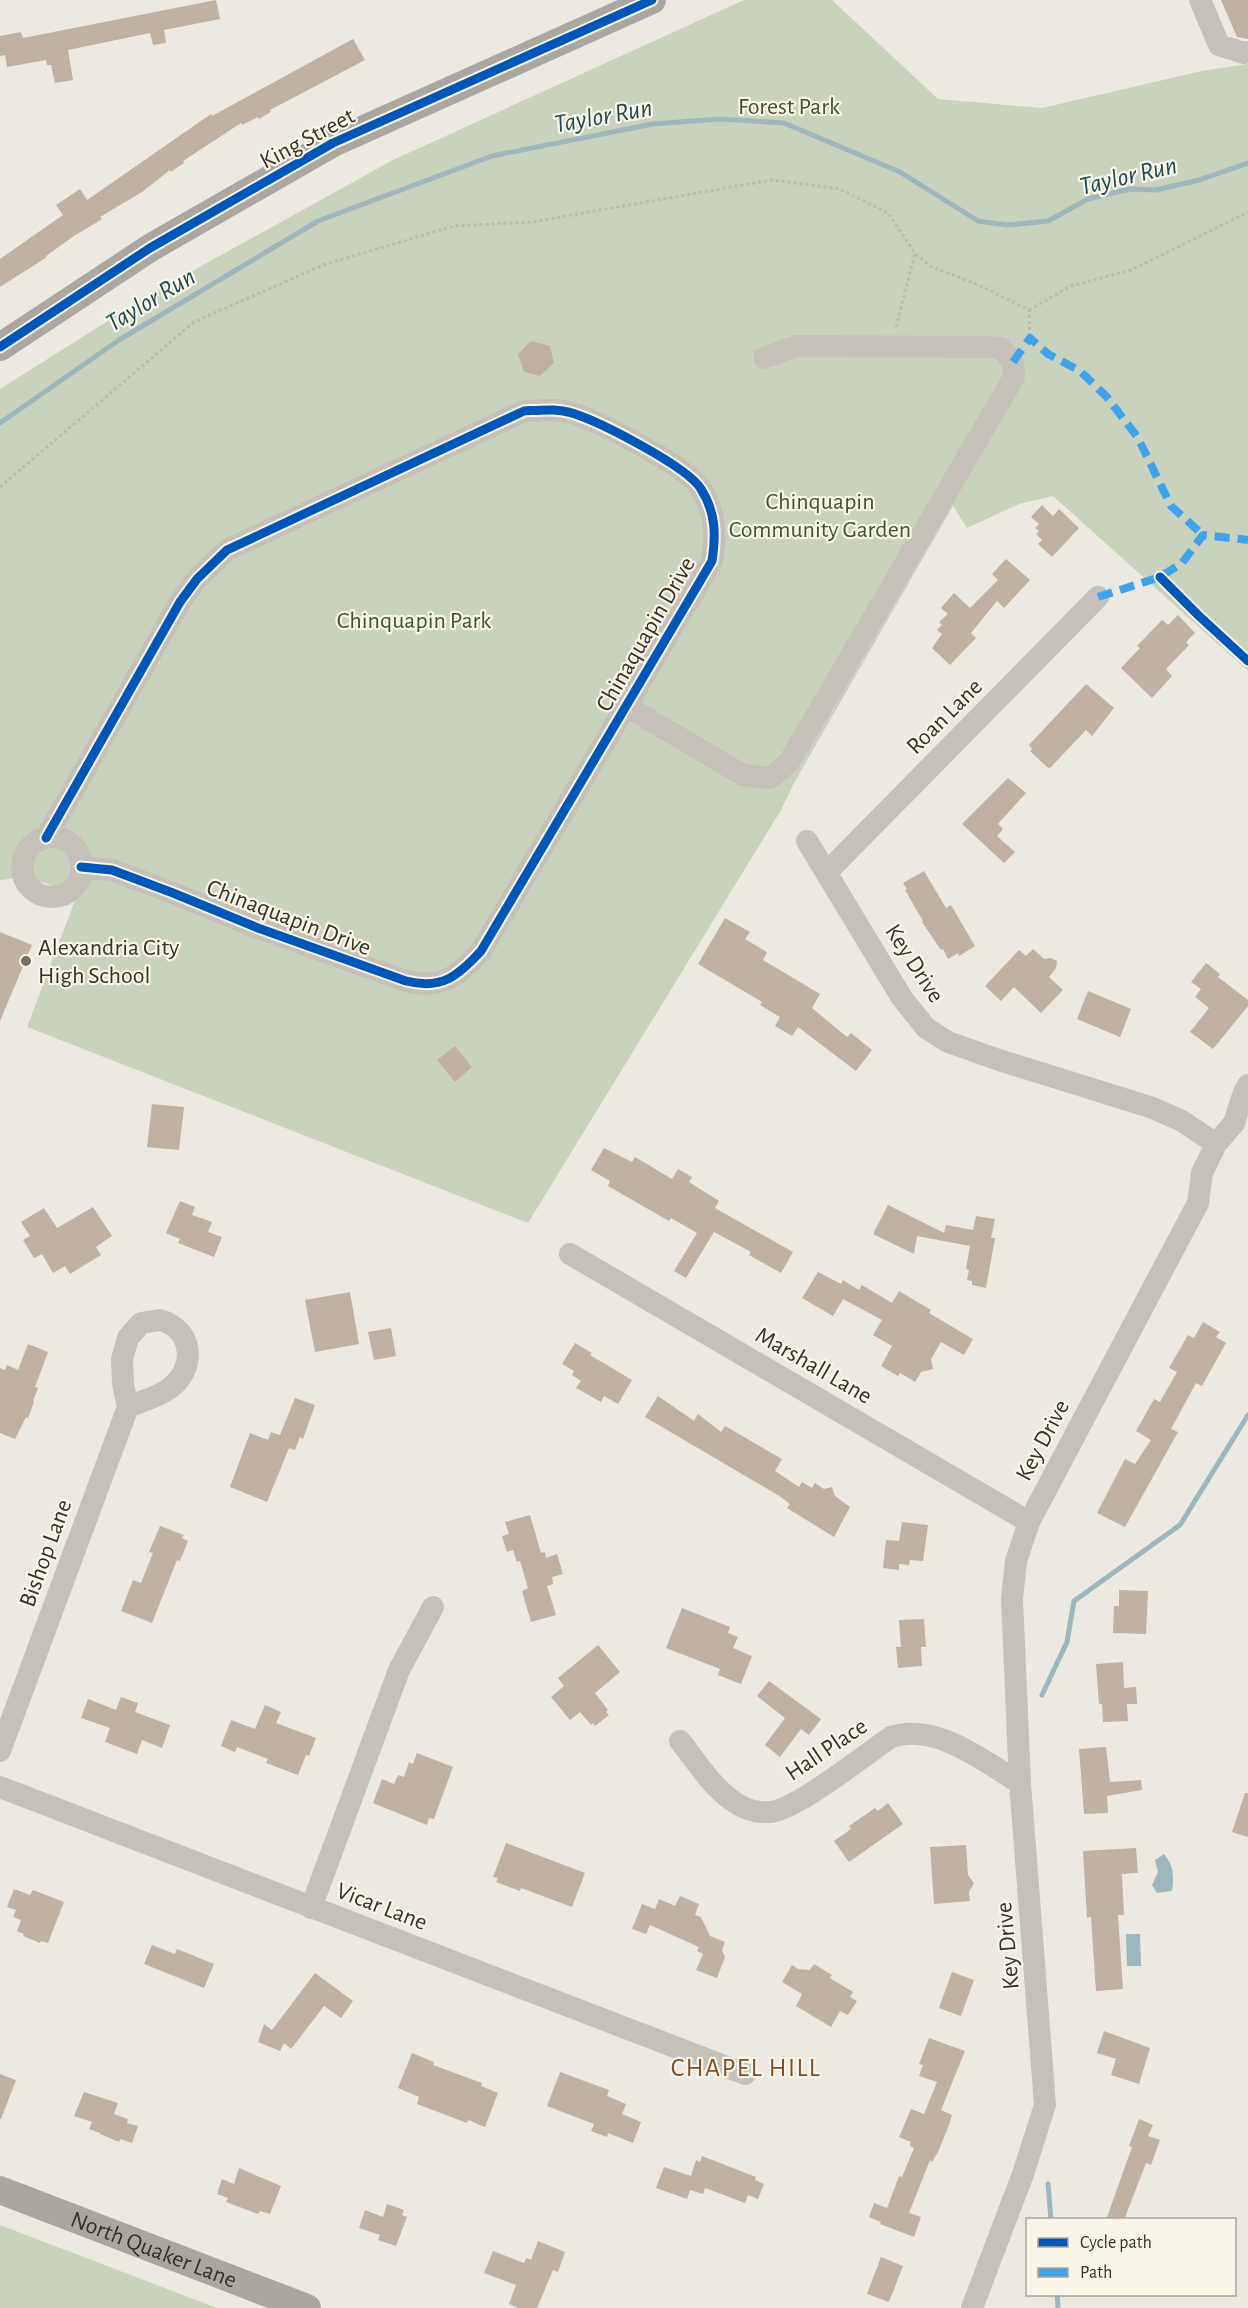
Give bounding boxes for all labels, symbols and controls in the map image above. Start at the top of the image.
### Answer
water label: Taylor Run [552,95,654,137]
park label: Forest Park [738,95,840,119]
street label: King Street [256,104,359,174]
water label: Taylor Run [1077,152,1179,200]
water label: Taylor Run [101,263,200,337]
park label: Chinquapin Community Garden [729,490,911,542]
street label: Chinaquapin Drive [592,553,700,716]
park label: Chinquapin Park [337,609,491,633]
street label: Roan Lane [902,674,987,759]
street label: Chinaquapin Drive [203,876,374,960]
street label: Key Drive [880,920,948,1007]
place label: Alexandria City High School [38,936,179,988]
marker: Alexandria City High School [19,954,33,968]
street label: Marshall Lane [751,1323,876,1409]
street label: Key Drive [1012,1396,1074,1485]
street label: Bishop Lane [15,1496,76,1610]
street label: Hall Place [781,1714,872,1786]
street label: Vicar Lane [333,1879,430,1935]
street label: Key Drive [992,1901,1024,1991]
district label: CHAPEL HILL [671,2055,821,2081]
street label: North Quaker Lane [67,2207,240,2293]
legend [1026,2218,1236,2296]
text: Cycle path [1080,2234,1152,2252]
text: Path [1080,2264,1112,2282]

